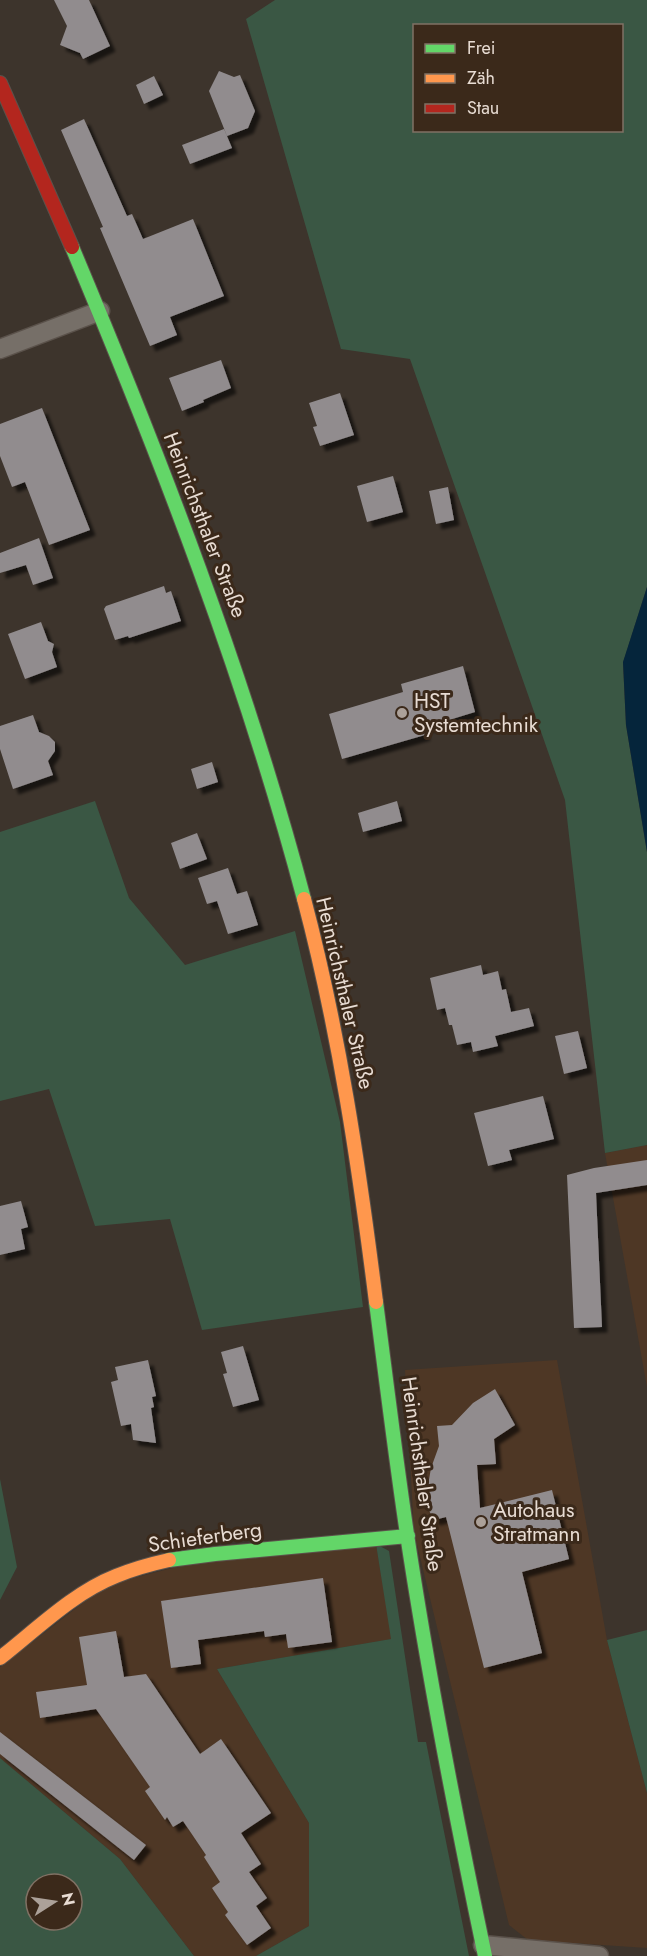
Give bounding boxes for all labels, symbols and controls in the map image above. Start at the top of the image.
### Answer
legend [413,24,623,132]
text: Frei [467,35,496,61]
text: Zäh [467,65,495,91]
text: Stau [467,95,499,121]
street label: Heinrichsthaler Straße [156,428,254,622]
place label: HST Systemtechnik [414,686,539,740]
marker: HST Systemtechnik [395,706,409,720]
street label: Heinrichsthaler Straße [308,894,382,1092]
street label: Heinrichsthaler Straße [393,1375,451,1573]
place label: Autohaus Stratmann [493,1495,580,1549]
street label: Schieferberg [146,1514,264,1560]
marker: Autohaus Stratmann [474,1515,488,1529]
north arrow [24,1872,84,1932]
text: N [56,1890,81,1908]

